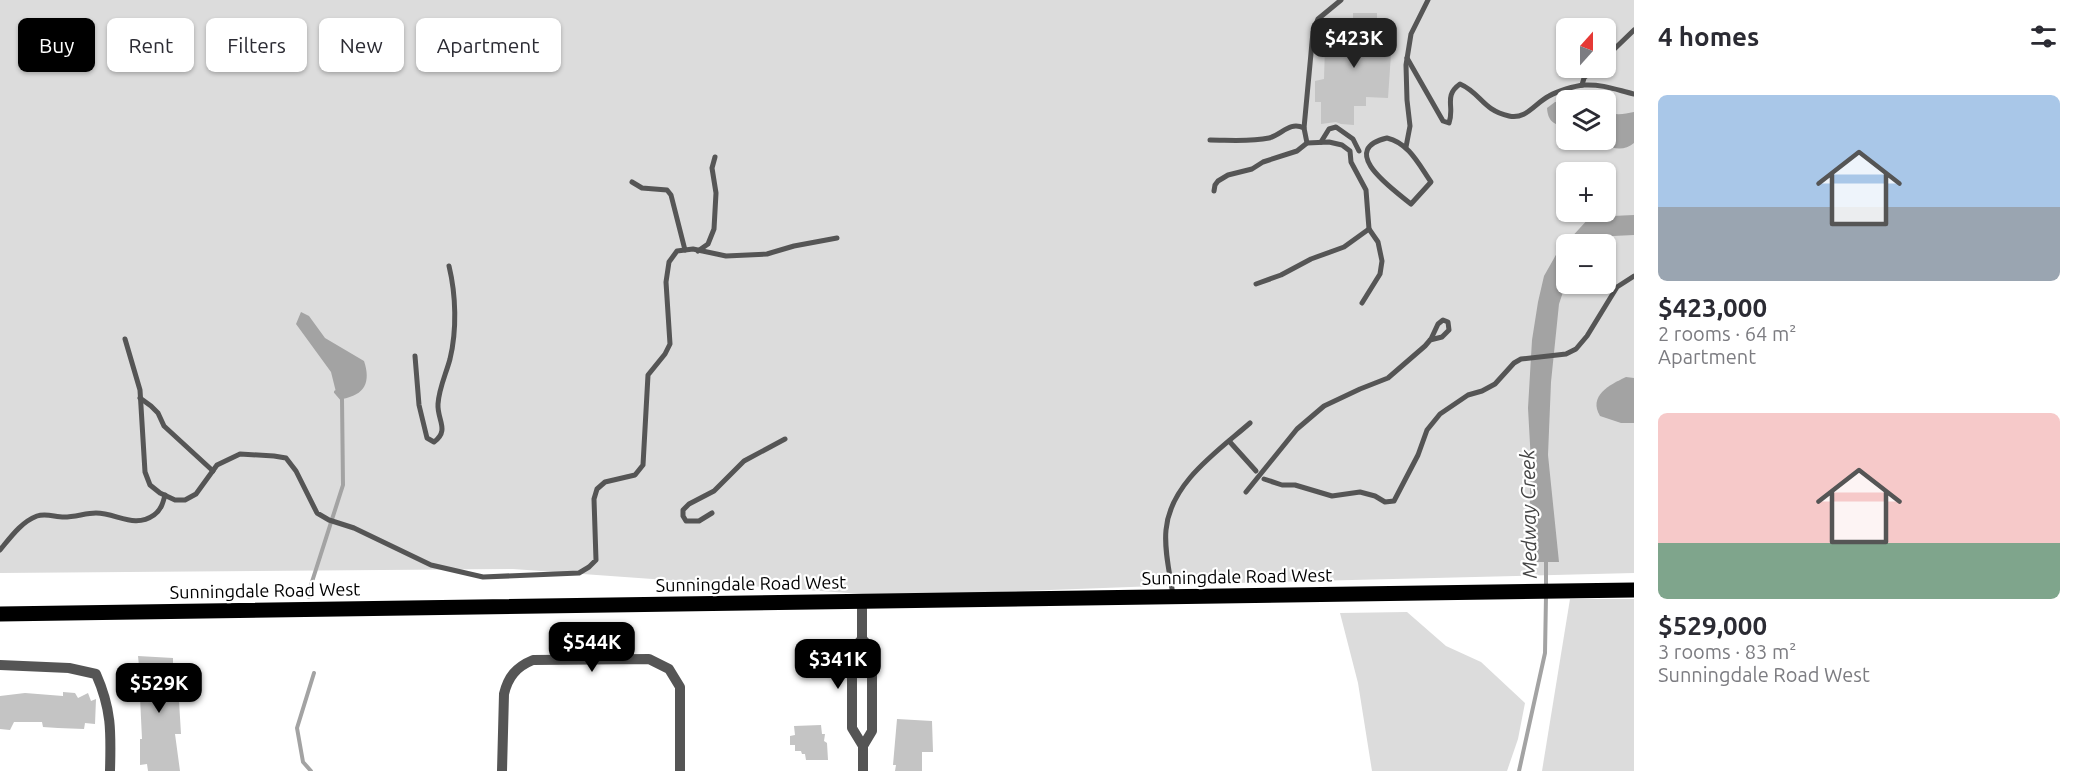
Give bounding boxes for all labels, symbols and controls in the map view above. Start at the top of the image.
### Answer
chip: Buy [18,18,95,72]
chip: Rent [107,18,194,72]
chip: Filters [206,18,307,72]
chip: New [319,18,404,72]
chip: Apartment [416,18,561,72]
pin: $423K [1312,18,1396,69]
north arrow [1556,18,1616,78]
map controls [1556,18,1616,294]
icon: filters [2027,20,2060,53]
text: 4 homes [1658,22,1759,51]
text: $423K [1325,26,1383,49]
button: layers [1556,90,1616,150]
icon: home [1805,134,1913,242]
button: + [1556,162,1616,222]
button: − [1556,234,1616,294]
text: $423,000 [1658,293,1767,322]
text: 2 rooms · 64 m² [1658,322,1796,345]
text: Apartment [1658,345,1756,368]
water label: Medway Creek [1515,449,1541,579]
icon: home [1805,452,1913,560]
street label: Sunningdale Road West [1142,564,1332,588]
street label: Sunningdale Road West [656,571,846,595]
street label: Sunningdale Road West [170,578,360,602]
text: $529,000 [1658,611,1767,640]
pin: $544K [550,622,634,673]
text: $544K [563,630,621,653]
pin: $341K [796,639,880,690]
text: 3 rooms · 83 m² [1658,640,1796,663]
text: $341K [809,647,867,670]
pin: $529K [117,663,201,714]
text: Sunningdale Road West [1658,663,1870,686]
text: $529K [130,671,188,694]

